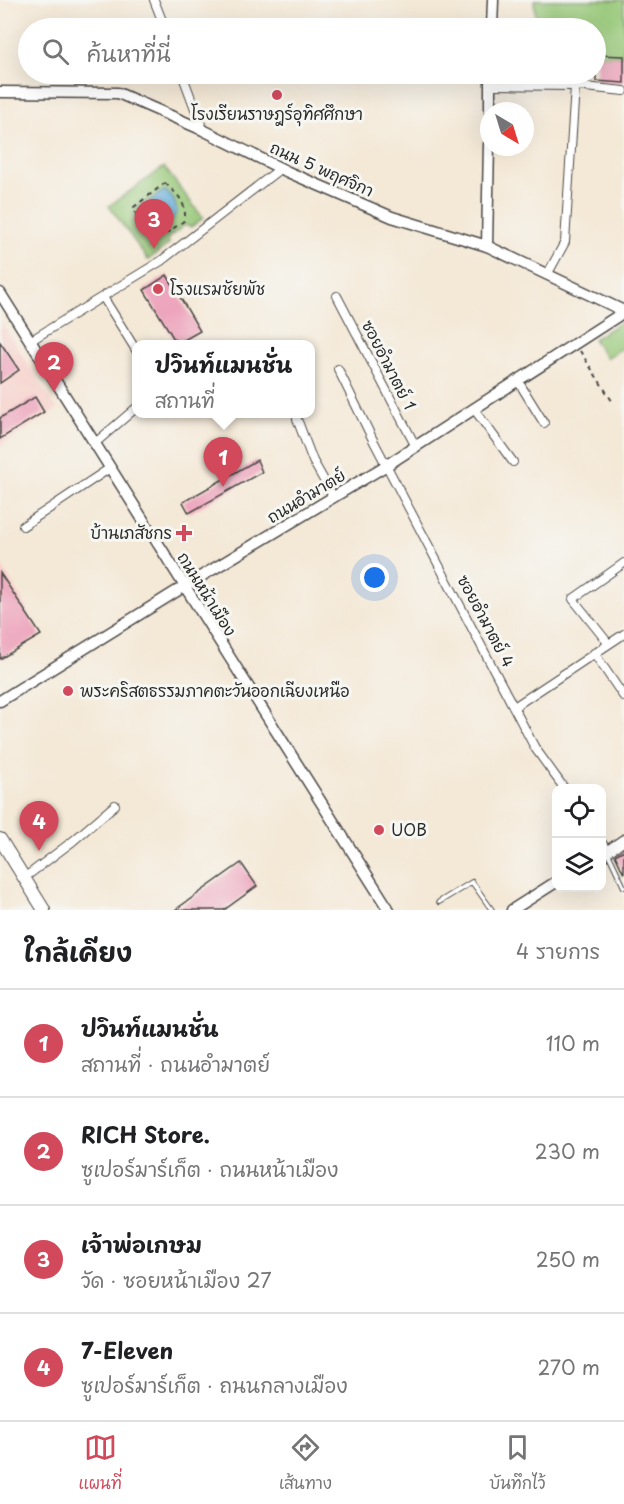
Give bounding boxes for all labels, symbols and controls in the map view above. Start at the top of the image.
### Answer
search box [18,18,606,84]
icon: search [39,35,72,68]
text: ค้นหาที่นี่ [87,36,171,69]
marker: โรงเรียนราษฎร์อุทิศศึกษา [270,88,284,102]
place label: โรงเรียนราษฎร์อุทิศศึกษา [191,101,363,127]
north arrow [480,102,534,156]
street label: ถนน 5 พฤศจิกา [266,135,378,203]
pin: 3 [134,200,174,249]
place label: โรงแรมชัยพัช [170,276,265,300]
marker: โรงแรมชัยพัช [151,282,165,296]
street label: ซอยอำมาตย์ 1 [357,315,423,414]
popup [132,340,315,418]
pin: 2 [34,342,74,392]
text: ปวินท์แมนชั่น [155,347,292,380]
text: สถานที่ [155,385,215,415]
pin: 1 [204,438,242,487]
street label: ถนนอำมาตย์ [262,462,349,528]
place label: บ้านเภสัชกร [91,520,172,544]
marker: บ้านเภสัชกร [177,526,191,540]
street label: ถนนหน้าเมือง [172,547,243,640]
your location [360,563,389,592]
street label: ซอยอำมาตย์ 4 [452,570,521,671]
place label: พระคริสตธรรมภาคตะวันออกเฉียงเหนือ [80,678,350,702]
marker: พระคริสตธรรมภาคตะวันออกเฉียงเหนือ [61,684,75,698]
map controls [552,784,606,892]
button: locate [552,784,606,838]
pin: 4 [20,802,58,851]
place label: UOB [391,817,427,841]
marker: UOB [372,823,386,837]
button: layers [552,838,606,892]
text: ใกล้เคียง [24,932,132,971]
text: 4 รายการ [516,936,600,966]
text: ปวินท์แมนชั่น [81,1011,219,1044]
text: 1 [39,1028,48,1058]
text: 110 m [546,1028,600,1058]
text: สถานที่ · ถนนอำมาตย์ [81,1049,270,1079]
text: RICH Store. [81,1117,210,1150]
text: 2 [36,1136,51,1166]
text: 230 m [535,1136,600,1166]
text: ซูเปอร์มาร์เก็ต · ถนนหน้าเมือง [81,1154,338,1184]
text: เจ้าพ่อเกษม [81,1227,202,1260]
text: 3 [37,1244,50,1274]
text: 250 m [536,1244,600,1274]
text: วัด · ซอยหน้าเมือง 27 [81,1265,272,1295]
text: 7-Eleven [81,1333,173,1366]
text: 4 [37,1352,50,1382]
text: 270 m [537,1352,600,1382]
text: ซูเปอร์มาร์เก็ต · ถนนกลางเมือง [81,1370,348,1400]
tab: แผนที่ [79,1431,122,1495]
tab: เส้นทาง [279,1431,332,1495]
tab: บันทึกไว้ [489,1431,545,1495]

